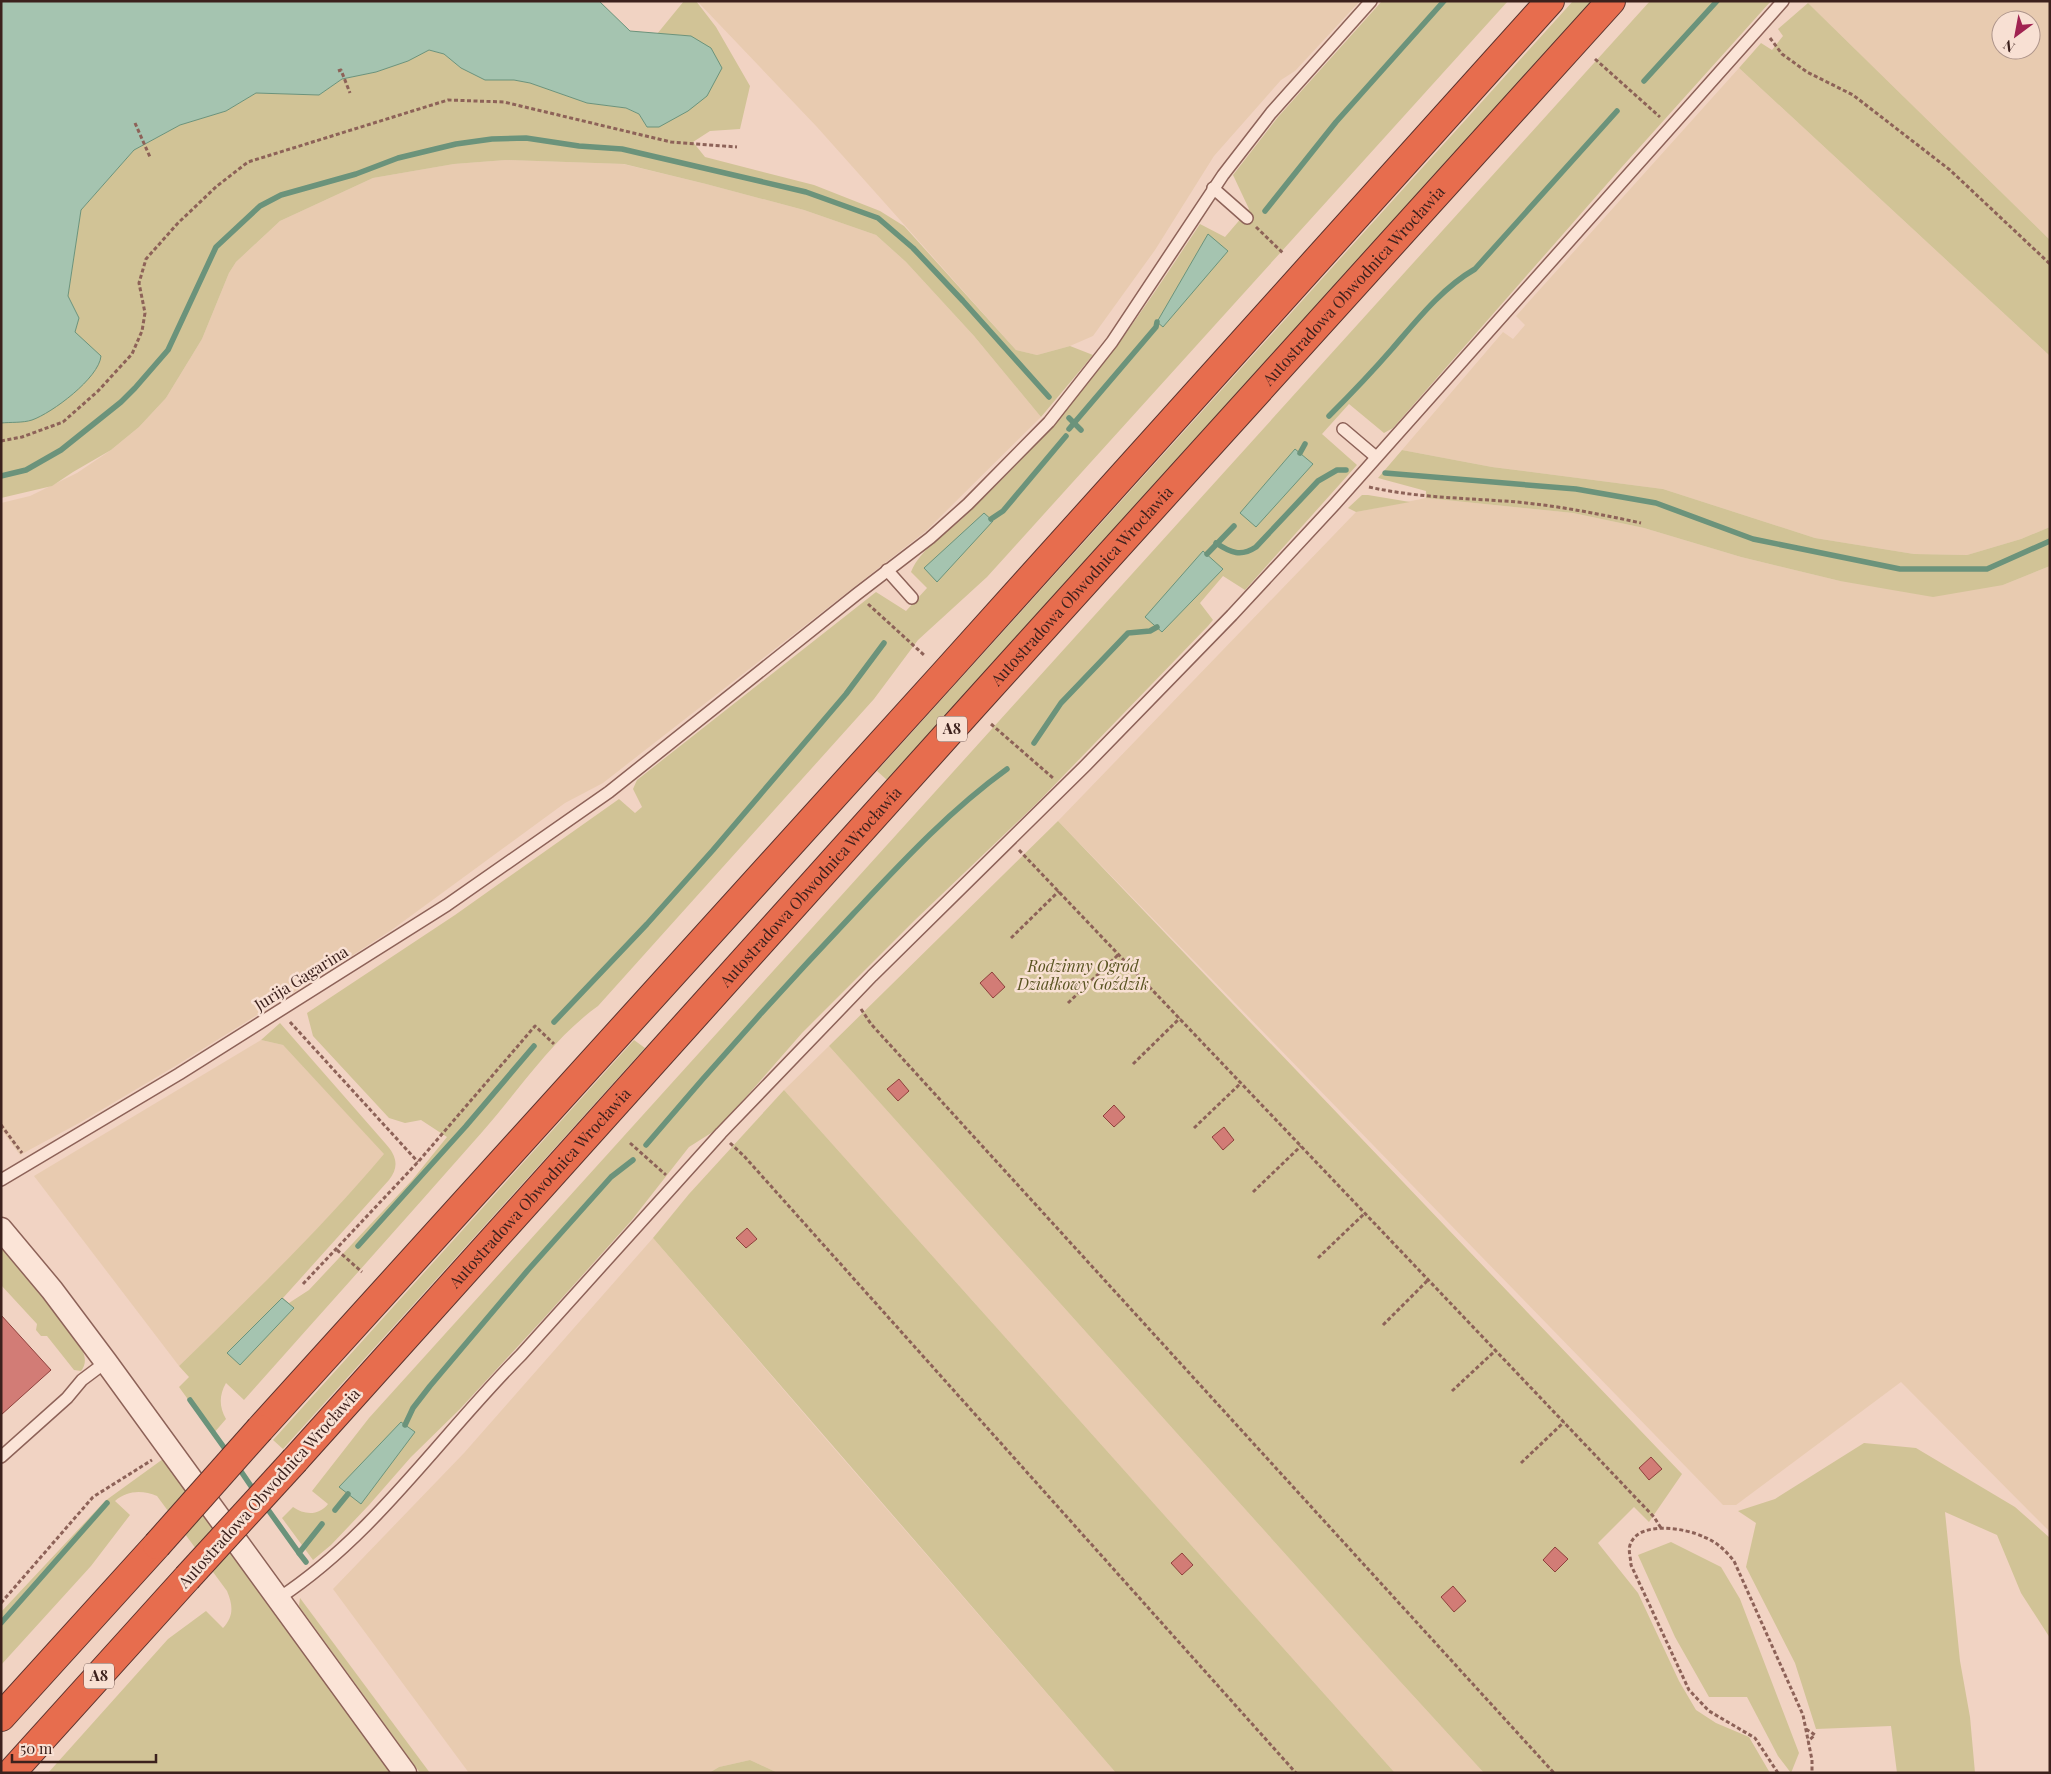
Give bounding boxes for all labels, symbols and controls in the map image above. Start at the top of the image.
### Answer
north arrow [1991,10,2041,60]
text: N [2000,36,2018,57]
street label: Autostradowa Obwodnica Wrocławia [1257,181,1449,390]
street label: Autostradowa Obwodnica Wrocławia [985,481,1177,690]
road number: A8 [937,716,967,742]
street label: Autostradowa Obwodnica Wrocławia [714,782,906,992]
street label: Jurija Gagarina [249,940,352,1015]
park label: Rodzinny Ogród Działkowy Goździk [1016,955,1149,994]
street label: Autostradowa Obwodnica Wrocławia [443,1083,635,1293]
street label: Autostradowa Obwodnica Wrocławia [173,1383,364,1593]
road number: A8 [84,1664,114,1688]
scale bar [12,1732,156,1764]
text: 50 m [20,1738,53,1758]

